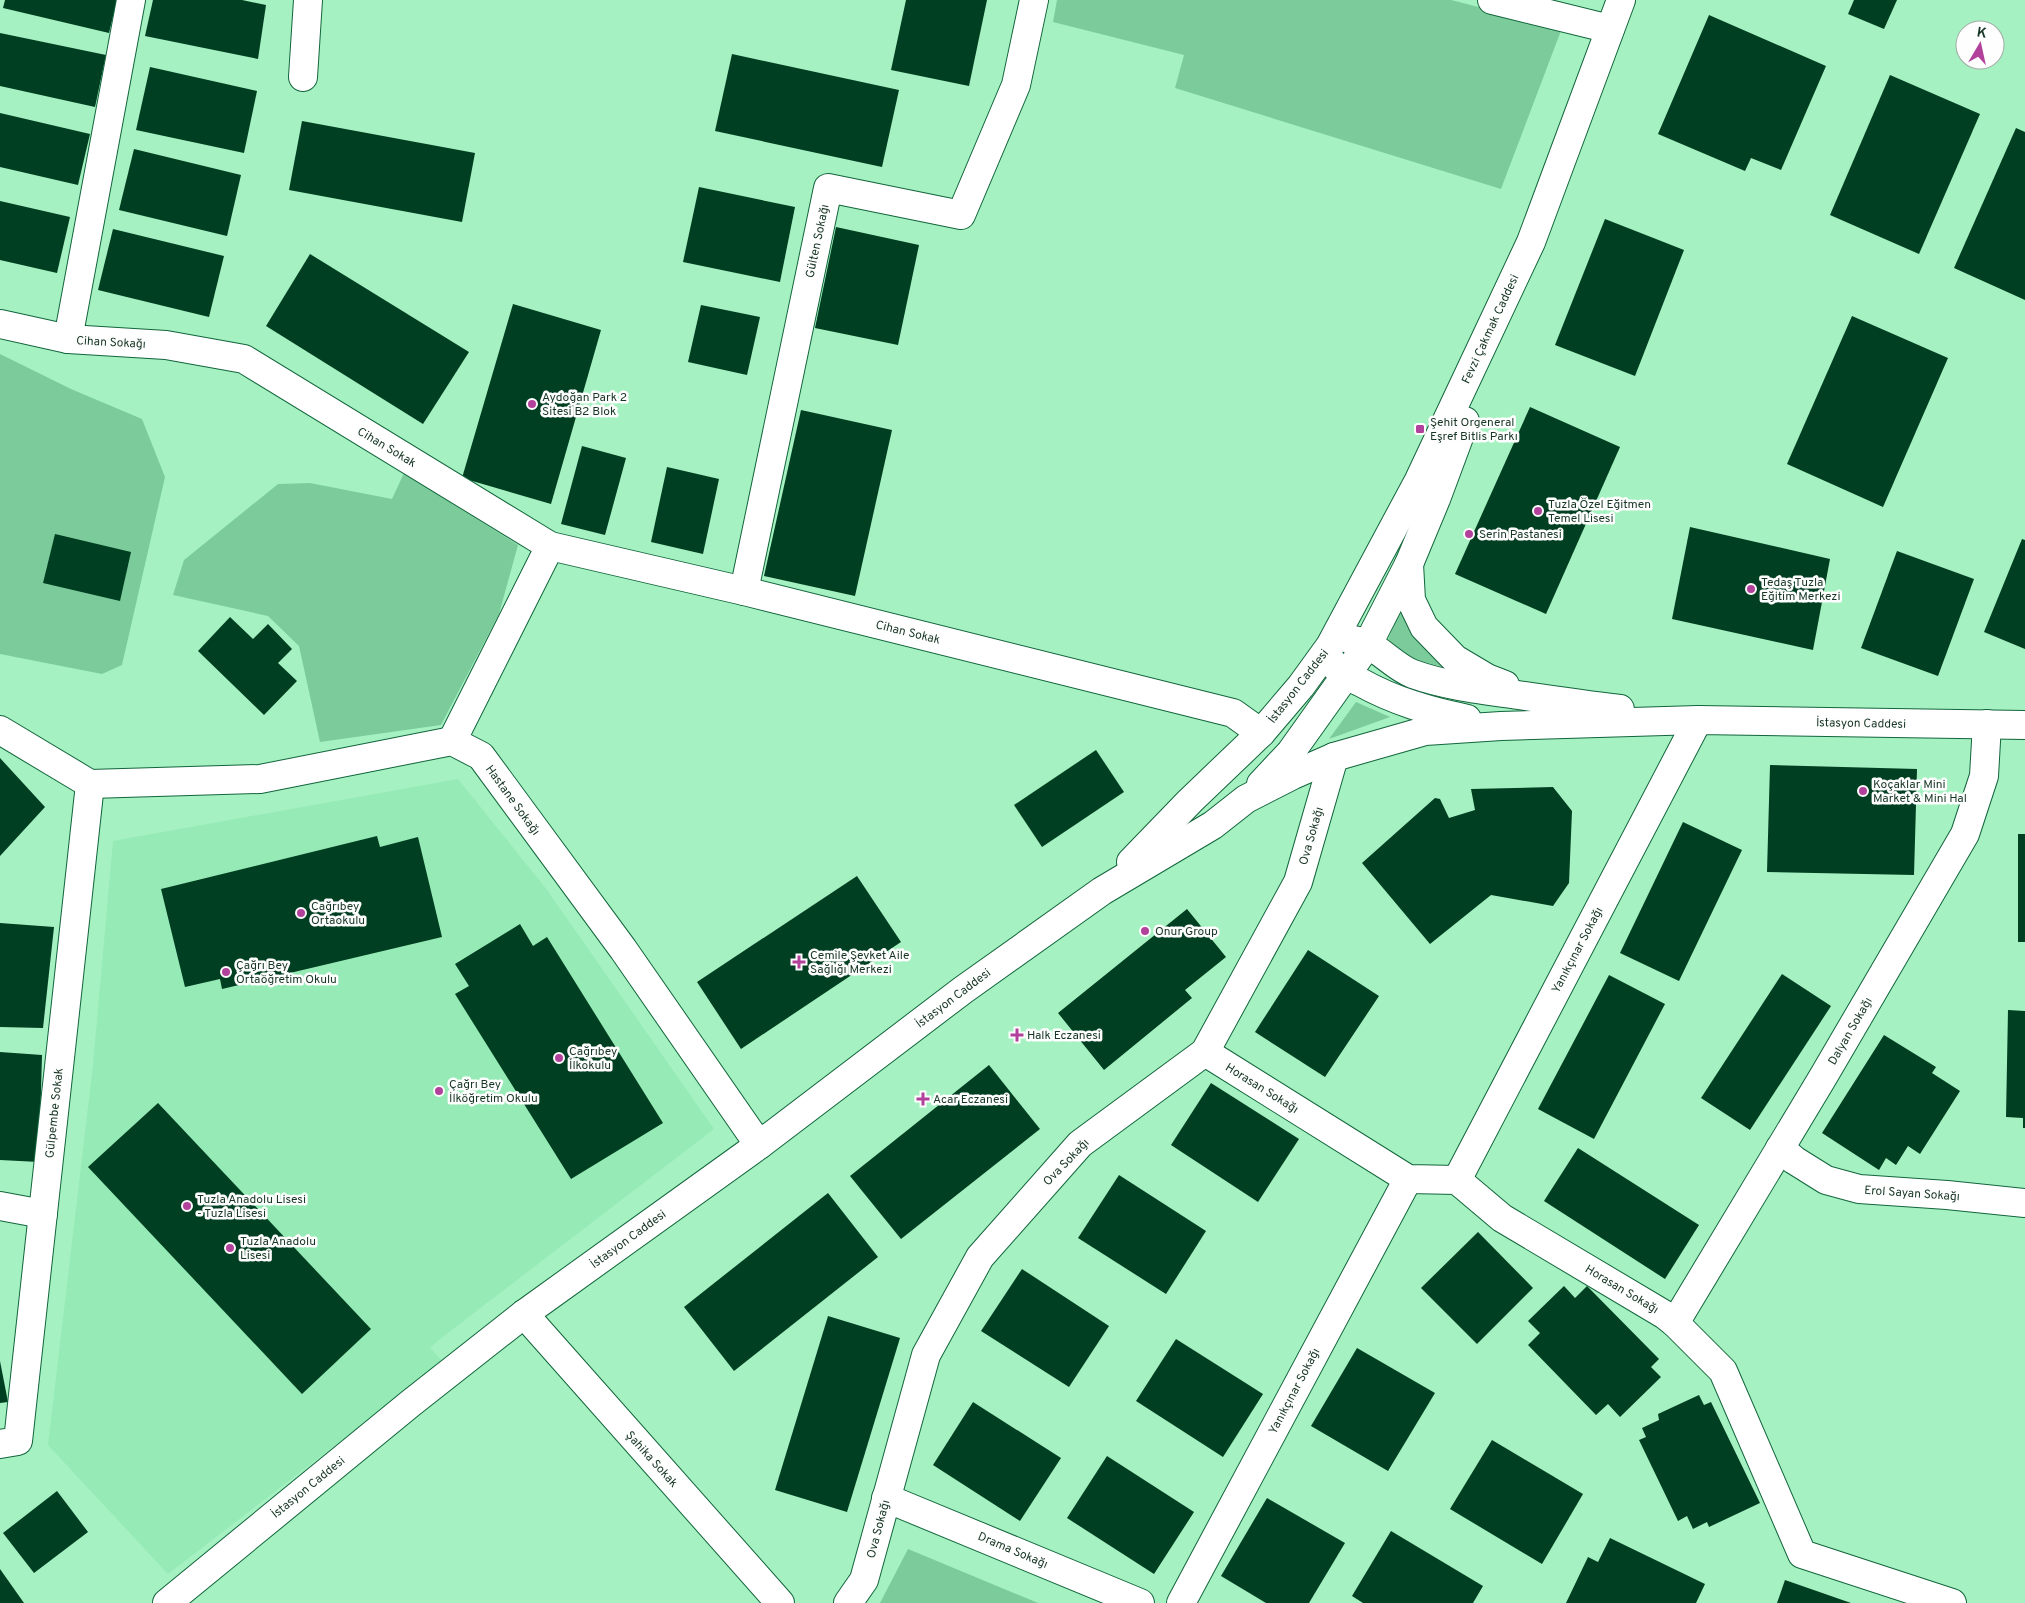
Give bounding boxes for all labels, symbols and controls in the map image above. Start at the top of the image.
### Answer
north arrow [1955,20,2005,70]
text: K [1976,24,1988,43]
street label: Gülten Sokağı [802,203,834,279]
street label: Fevzi Çakmak Caddesi [1459,272,1523,387]
street label: Cihan Sokağı [76,333,146,353]
place label: Aydoğan Park 2 Sitesi B2 Blok [542,390,627,420]
marker: Aydoğan Park 2 Sitesi B2 Blok [526,398,538,410]
place label: Şehit Orgeneral Eşref Bitlis Parkı [1430,415,1518,445]
marker: Şehit Orgeneral Eşref Bitlis Parkı [1414,423,1426,435]
street label: Cihan Sokak [354,424,419,472]
place label: Tuzla Özel Eğitmen Temel Lisesi [1548,497,1651,527]
marker: Tuzla Özel Eğitmen Temel Lisesi [1532,505,1544,517]
place label: Serin Pastanesi [1479,527,1562,543]
marker: Serin Pastanesi [1463,528,1475,540]
place label: Tedaş Tuzla Eğitim Merkezi [1761,575,1840,605]
marker: Tedaş Tuzla Eğitim Merkezi [1745,583,1757,595]
street label: Cihan Sokak [874,617,942,649]
street label: İstasyon Caddesi [1265,646,1333,727]
street label: İstasyon Caddesi [1816,715,1906,733]
street label: Hastane Sokağı [481,762,543,839]
place label: Koçaklar Mini Market & Mini Hal [1873,777,1967,807]
marker: Koçaklar Mini Market & Mini Hal [1857,785,1869,797]
street label: Ova Sokağı [1296,805,1328,867]
place label: Cağrıbey Ortaokulu [311,899,365,929]
street label: Yanıkçınar Sokağı [1548,905,1607,996]
marker: Cağrıbey Ortaokulu [295,907,307,919]
place label: Onur Group [1155,924,1218,940]
marker: Onur Group [1139,925,1151,937]
place label: Cemile Şevket Aile Sağlığı Merkezi [810,948,909,978]
marker: Cemile Şevket Aile Sağlığı Merkezi [792,955,806,969]
place label: Çağrı Bey Ortaöğretim Okulu [236,958,337,988]
street label: İstasyon Caddesi [913,965,994,1032]
marker: Çağrı Bey Ortaöğretim Okulu [220,966,232,978]
street label: Dalyan Sokağı [1825,995,1877,1068]
place label: Halk Eczanesi [1027,1028,1101,1044]
marker: Halk Eczanesi [1011,1029,1023,1041]
place label: Cağrıbey İlkokulu [569,1044,617,1074]
marker: Cağrıbey İlkokulu [553,1052,565,1064]
street label: Horasan Sokağı [1222,1060,1301,1118]
street label: Gülpembe Sokak [42,1067,68,1159]
place label: Çağrı Bey İlköğretim Okulu [449,1077,538,1107]
marker: Çağrı Bey İlköğretim Okulu [433,1085,445,1097]
place label: Acar Eczanesi [933,1092,1008,1108]
marker: Acar Eczanesi [917,1093,929,1105]
street label: Ova Sokağı [1040,1136,1093,1190]
street label: Erol Sayan Sokağı [1864,1183,1960,1205]
place label: Tuzla Anadolu Lisesi - Tuzla Lisesi [197,1192,306,1222]
marker: Tuzla Anadolu Lisesi - Tuzla Lisesi [181,1200,193,1212]
street label: İstasyon Caddesi [587,1207,670,1273]
place label: Tuzla Anadolu Lisesi [240,1234,316,1264]
marker: Tuzla Anadolu Lisesi [224,1242,236,1254]
street label: Horasan Sokağı [1582,1262,1661,1318]
street label: Yanıkçınar Sokağı [1265,1346,1324,1437]
street label: Şahika Sokak [622,1428,681,1491]
street label: İstasyon Caddesi [269,1453,349,1522]
street label: Ova Sokağı [864,1498,894,1560]
street label: Drama Sokağı [975,1529,1050,1573]

